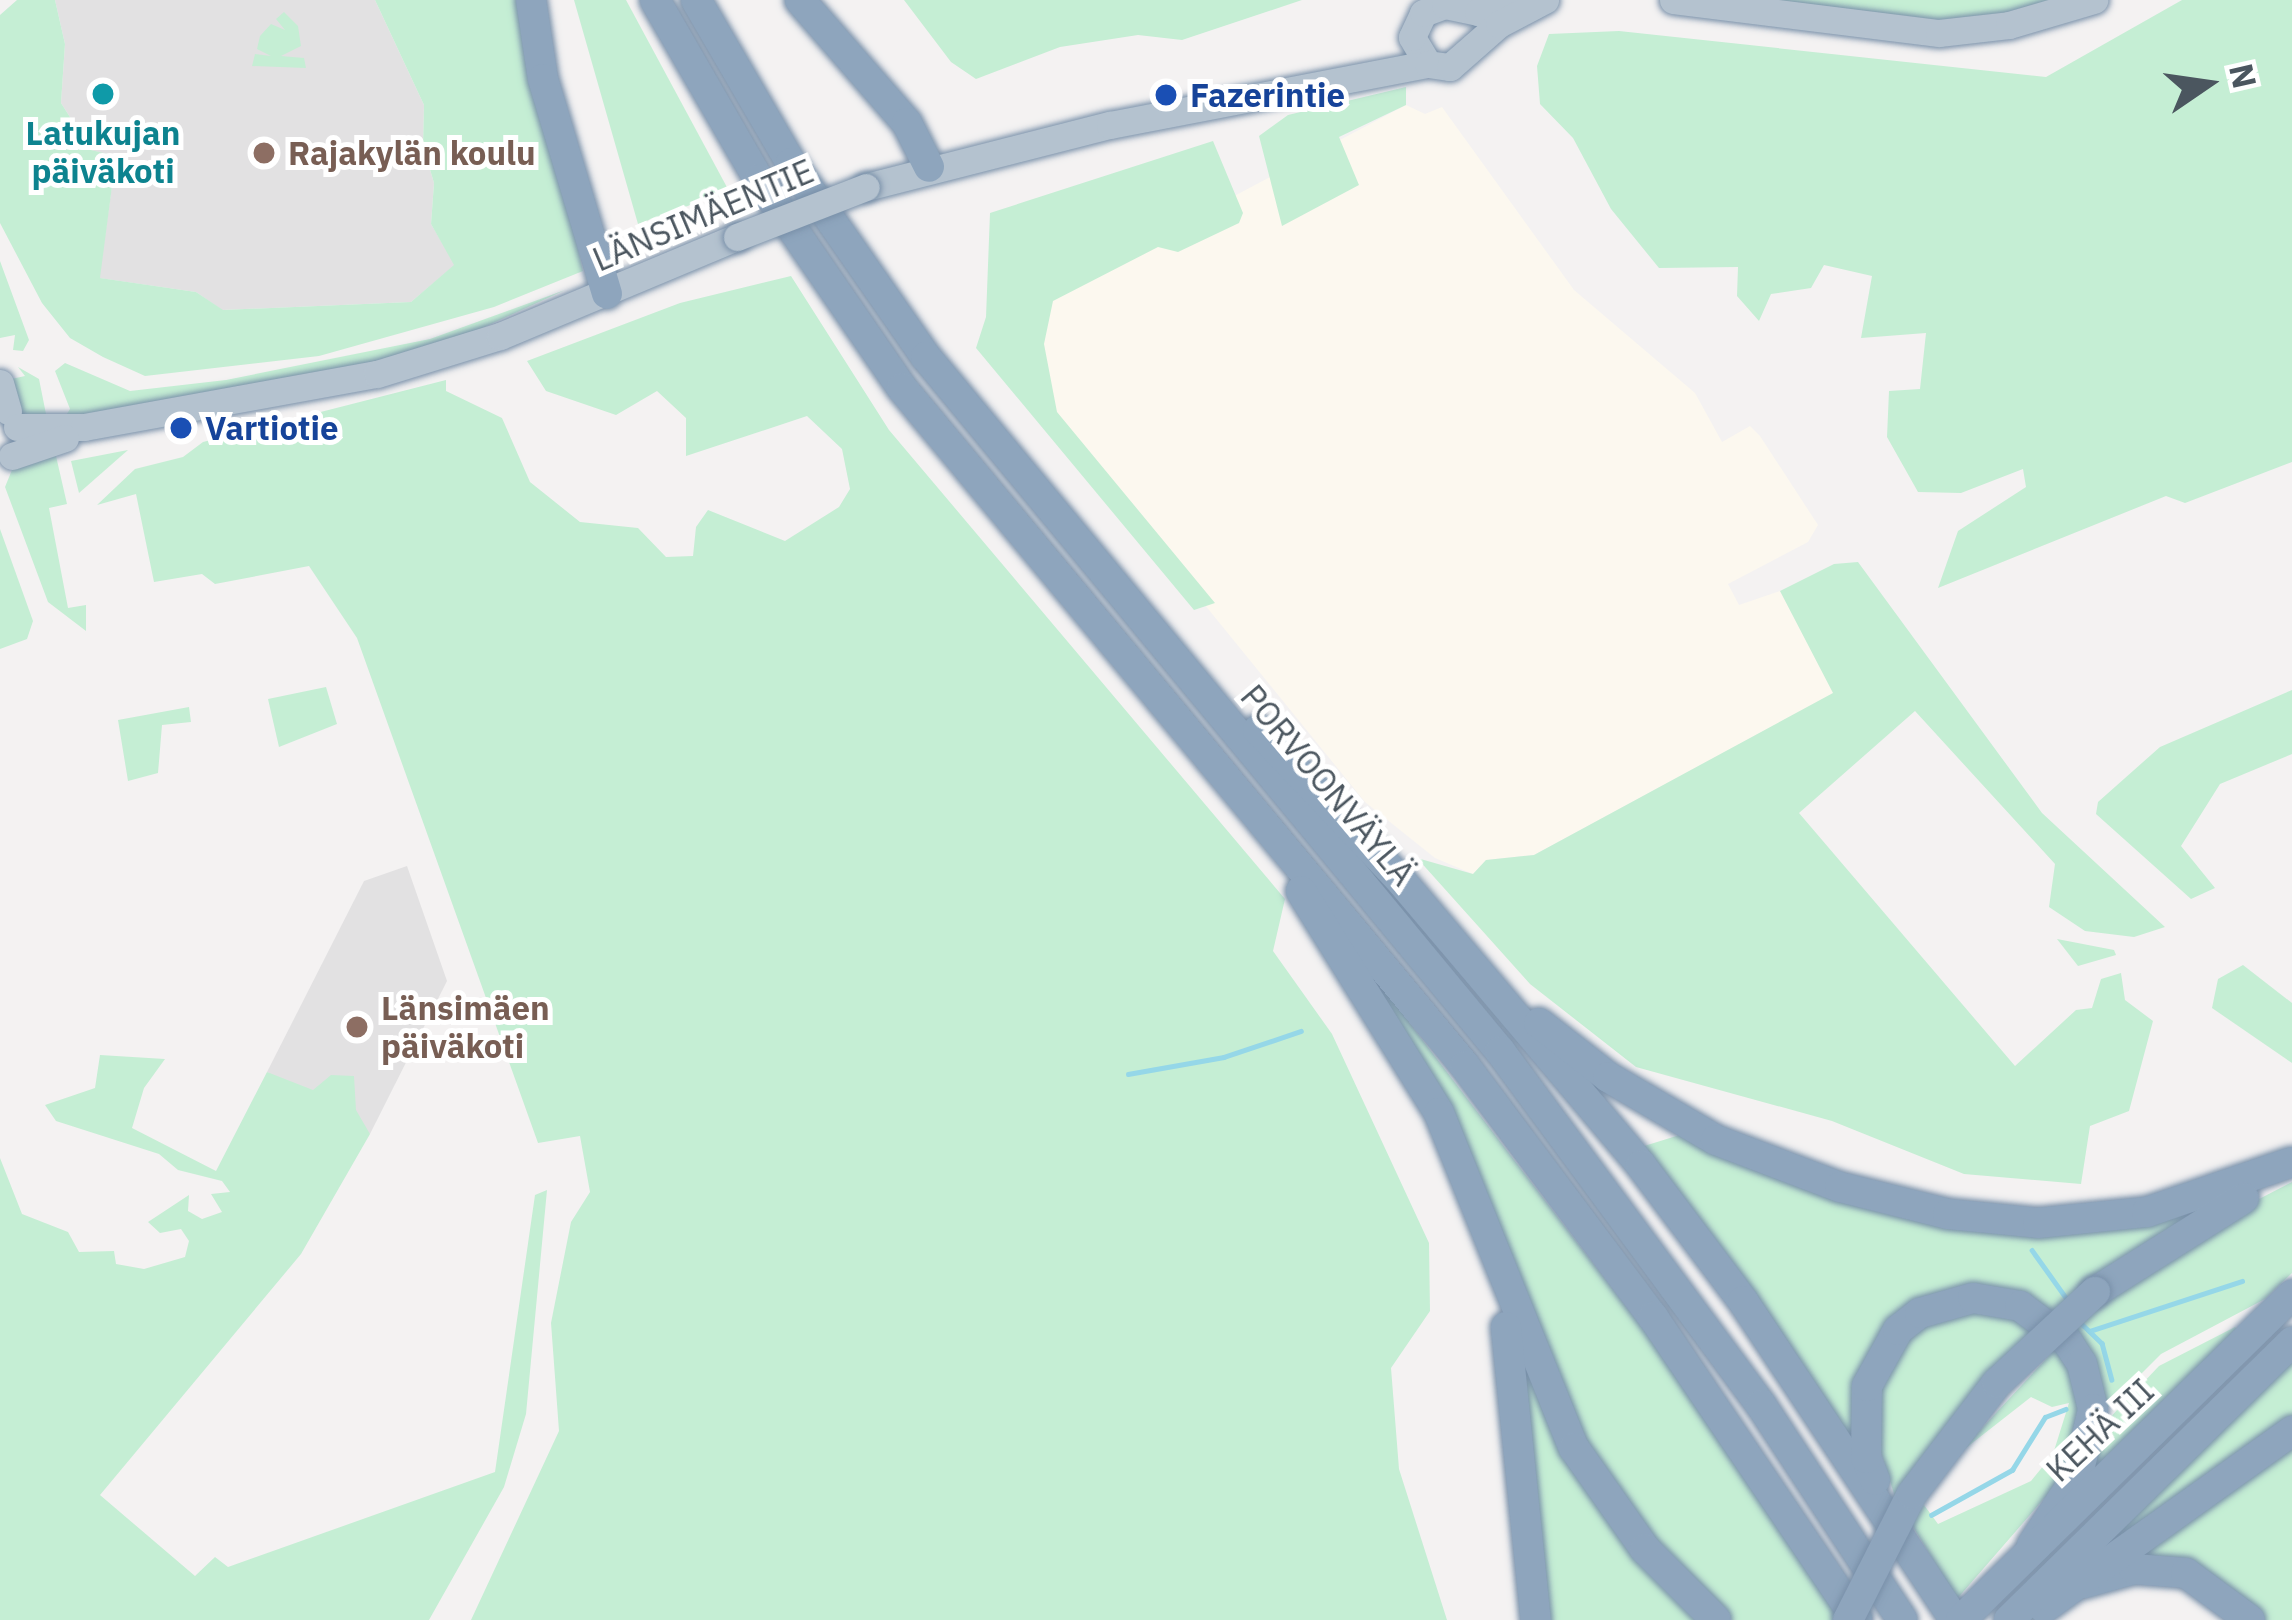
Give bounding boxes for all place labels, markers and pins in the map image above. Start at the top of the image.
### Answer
place label: Fazerintie [1190,75,1345,115]
marker: Latukujan päiväkoti [90,81,116,107]
marker: Fazerintie [1153,82,1179,108]
place label: Latukujan päiväkoti [26,113,180,191]
place label: Rajakylän koulu [288,133,536,173]
marker: Rajakylän koulu [251,140,277,166]
place label: Vartiotie [205,408,338,448]
marker: Vartiotie [168,415,194,441]
place label: Länsimäen päiväkoti [381,988,550,1066]
marker: Länsimäen päiväkoti [344,1014,370,1040]

